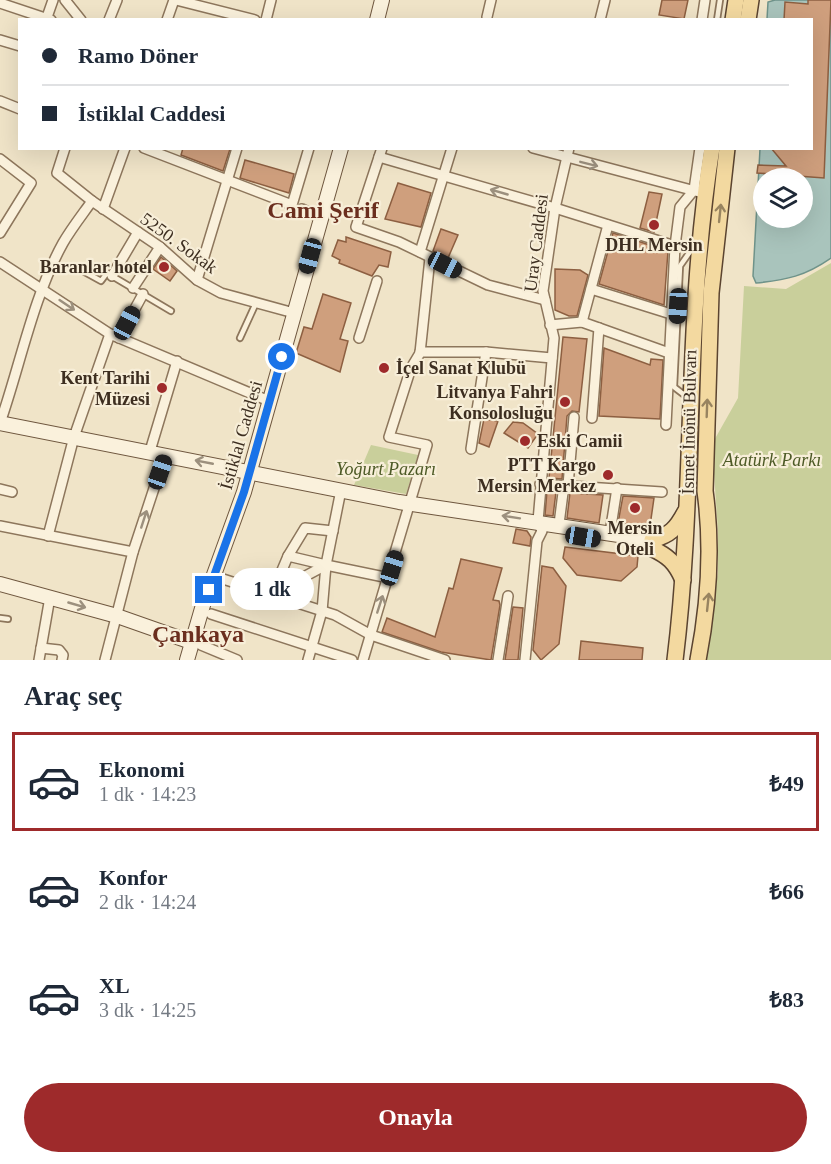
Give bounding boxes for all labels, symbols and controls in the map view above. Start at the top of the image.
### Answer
text: Ramo Döner [78,43,198,68]
text: İstiklal Caddesi [78,101,225,126]
one-way arrow [579,159,598,171]
map controls [753,168,813,228]
button: layers [753,168,813,228]
one-way arrow [490,186,509,197]
street label: Uray Caddesi [520,193,552,293]
district label: Cami Şerif [267,197,380,223]
one-way arrow [715,204,726,224]
street label: 5250. Sokak [137,208,221,278]
marker: DHL Mersin [647,218,661,232]
place label: DHL Mersin [605,235,703,255]
car [297,236,323,276]
car [425,249,465,281]
place label: Baranlar hotel [40,257,152,277]
marker: Baranlar hotel [157,260,171,274]
car [668,288,688,324]
one-way arrow [58,299,75,311]
car [111,303,143,343]
route start [268,343,295,370]
street label: İsmet İnönü Bulvarı [678,349,700,495]
place label: İçel Sanat Klubü [396,358,526,378]
marker: İçel Sanat Klubü [377,361,391,375]
place label: Kent Tarihi Müzesi [60,368,150,409]
street label: İstiklal Caddesi [216,378,266,492]
marker: Kent Tarihi Müzesi [155,381,169,395]
place label: Litvanya Fahri Konsolosluğu [436,382,553,423]
marker: Litvanya Fahri Konsolosluğu [558,395,572,409]
one-way arrow [702,398,713,418]
place label: Eski Camii [537,431,623,451]
marker: Eski Camii [518,434,532,448]
park label: Atatürk Parkı [722,450,821,470]
car [146,452,174,492]
place label: PTT Kargo Mersin Merkez [478,455,596,496]
one-way arrow [195,456,215,467]
park label: Yoğurt Pazarı [336,459,436,479]
marker: PTT Kargo Mersin Merkez [601,468,615,482]
marker: Mersin Oteli [628,501,642,515]
one-way arrow [139,510,150,529]
one-way arrow [502,511,521,522]
place label: Mersin Oteli [608,518,662,559]
car [564,525,602,549]
car [378,548,406,588]
callout: 1 dk [230,569,314,611]
route end [195,576,222,603]
text: 1 dk [253,578,291,600]
one-way arrow [703,593,714,613]
one-way arrow [376,595,387,614]
one-way arrow [67,600,86,611]
district label: Çankaya [152,621,244,647]
text: Araç seç [24,681,122,711]
icon: car [27,755,81,809]
text: Ekonomi [99,757,185,782]
text: ₺49 [769,771,804,796]
text: 1 dk · 14:23 [99,783,196,805]
icon: car [27,863,81,917]
text: Konfor [99,865,167,890]
text: ₺66 [769,879,804,904]
text: 2 dk · 14:24 [99,891,196,913]
icon: car [27,971,81,1025]
text: XL [99,973,130,998]
text: ₺83 [769,987,804,1012]
text: 3 dk · 14:25 [99,999,196,1021]
button: Onayla [24,1083,807,1152]

